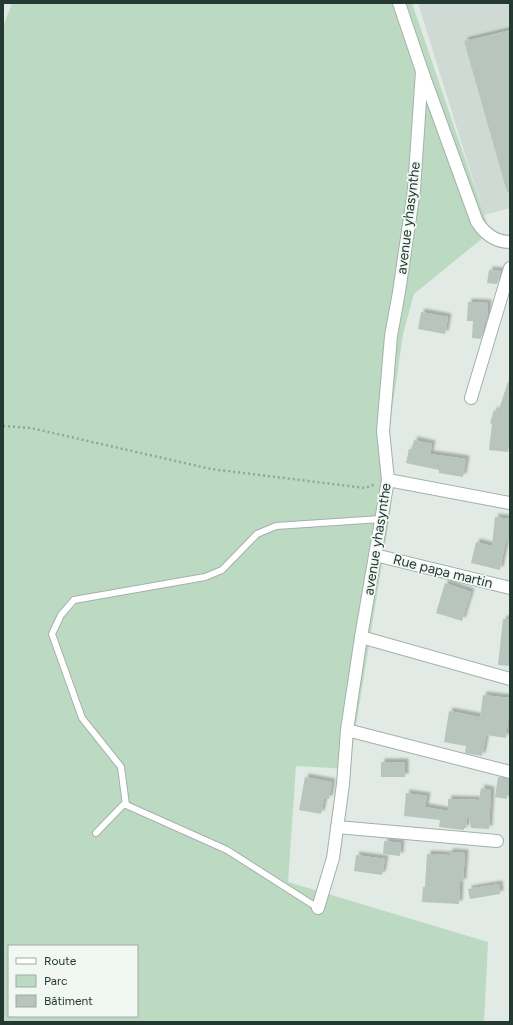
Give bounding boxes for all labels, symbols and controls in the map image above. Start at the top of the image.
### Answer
street label: avenue yhasynthe [393,160,424,275]
street label: avenue yhasynthe [360,481,395,596]
street label: Rue papa martin [391,551,495,592]
legend [8,945,138,1017]
text: Route [44,954,77,968]
text: Parc [44,974,68,988]
text: Bâtiment [44,994,93,1008]

